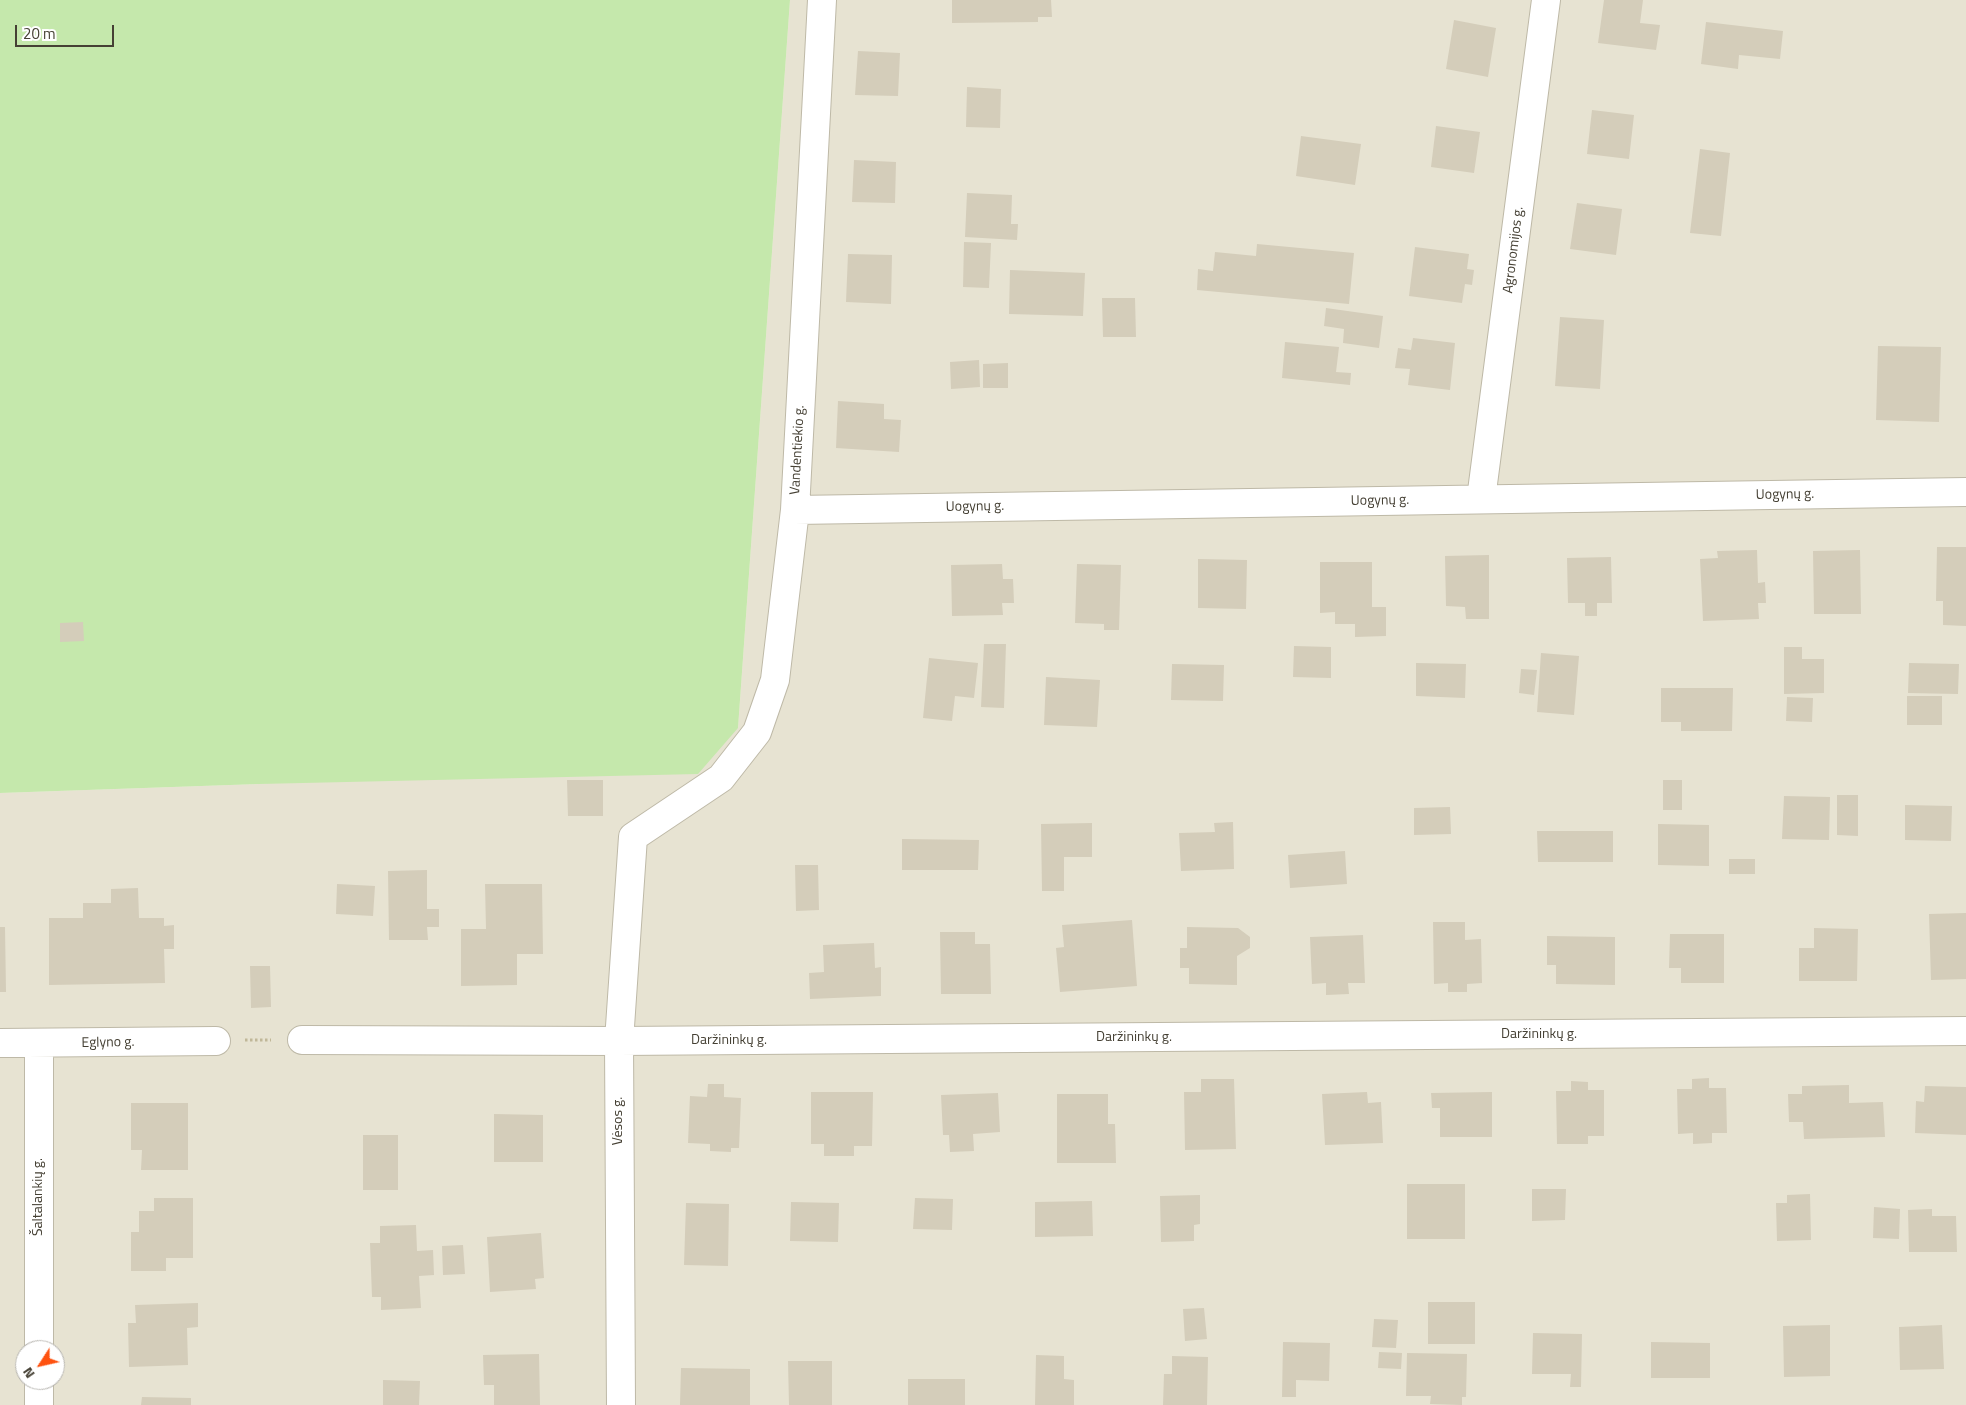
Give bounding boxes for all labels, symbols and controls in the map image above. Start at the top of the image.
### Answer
scale bar [18,15,116,47]
text: 20 m [23,22,56,45]
street label: Agronomijos g. [1500,206,1528,294]
street label: Vandentiekio g. [787,405,809,495]
street label: Uogynų g. [1756,486,1814,504]
street label: Uogynų g. [1351,492,1409,510]
street label: Uogynų g. [946,498,1004,516]
street label: Daržininkų g. [1501,1027,1577,1043]
street label: Daržininkų g. [1096,1030,1172,1046]
street label: Daržininkų g. [691,1033,767,1049]
street label: Eglyno g. [81,1034,135,1052]
street label: Vėsos g. [611,1097,627,1145]
street label: Šaltalankių g. [31,1158,47,1236]
north arrow [15,1340,65,1390]
text: N [17,1363,40,1383]

